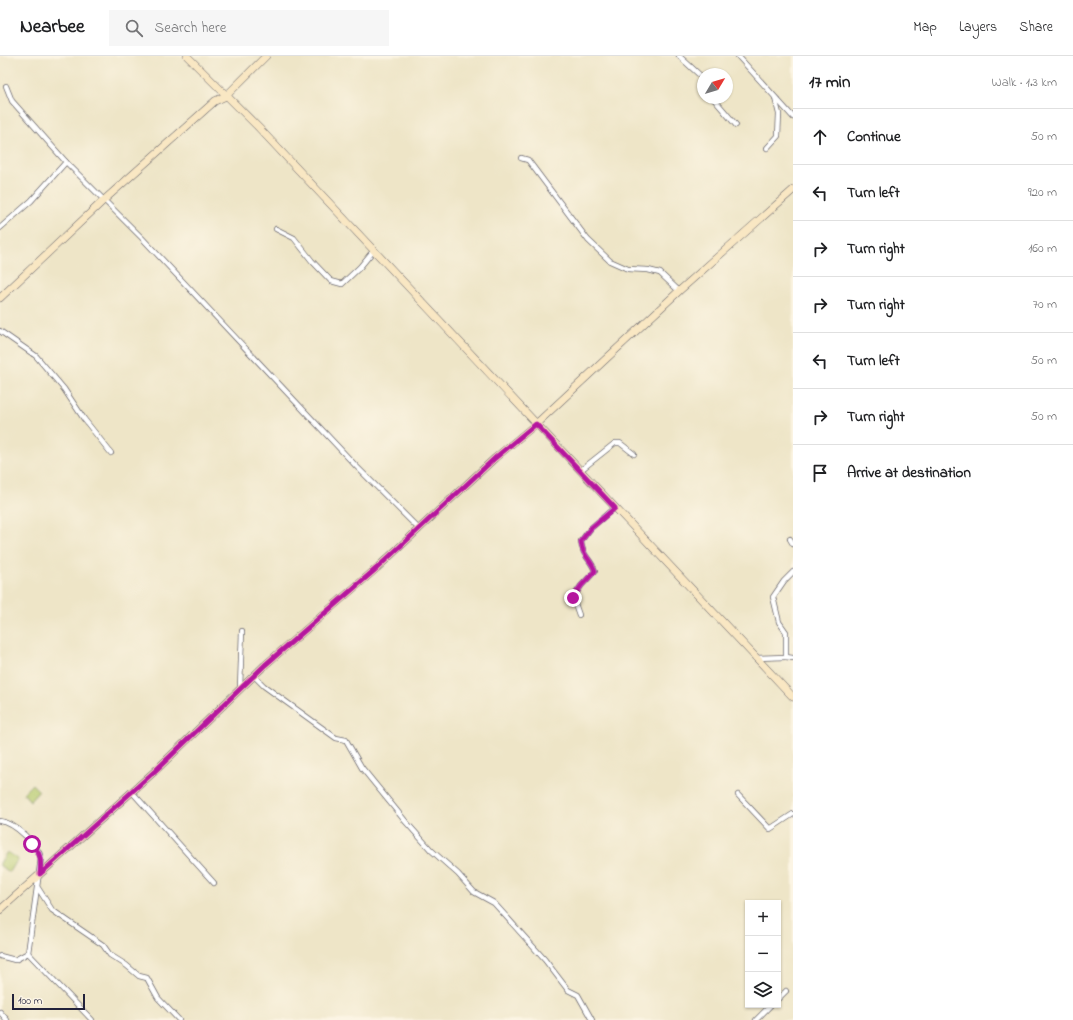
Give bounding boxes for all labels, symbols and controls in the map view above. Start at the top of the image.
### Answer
search box [109,10,389,46]
text: Nearbee [20,14,85,41]
icon: search [123,17,145,39]
text: Search here [155,17,226,39]
text: Map [913,17,937,38]
text: Layers [959,17,997,38]
text: Share [1019,17,1053,38]
north arrow [697,68,733,104]
text: 17 min [809,70,850,95]
text: Walk · 1.3 km [992,73,1057,92]
icon: ahead [809,126,831,148]
text: Continue [847,126,901,148]
text: 50 m [1031,127,1057,146]
icon: left [809,182,831,204]
text: Turn left [847,182,900,204]
text: 920 m [1028,183,1057,202]
icon: right [809,238,831,260]
text: Turn right [847,238,905,260]
text: 160 m [1028,239,1057,258]
icon: right [809,294,831,316]
text: Turn right [847,294,905,316]
text: 70 m [1033,295,1057,314]
icon: left [809,350,831,372]
text: Turn left [847,350,900,372]
text: 50 m [1031,351,1057,370]
icon: right [809,406,831,428]
text: Turn right [847,406,905,428]
text: 50 m [1031,407,1057,426]
icon: arrive [809,462,831,484]
text: Arrive at destination [847,462,971,484]
route end [564,589,582,607]
route start [23,835,41,853]
map controls [745,900,781,1008]
button: + [745,900,781,936]
button: − [745,936,781,972]
button: layers [745,972,781,1008]
scale bar [12,992,85,1011]
text: 100 m [18,993,42,1009]

